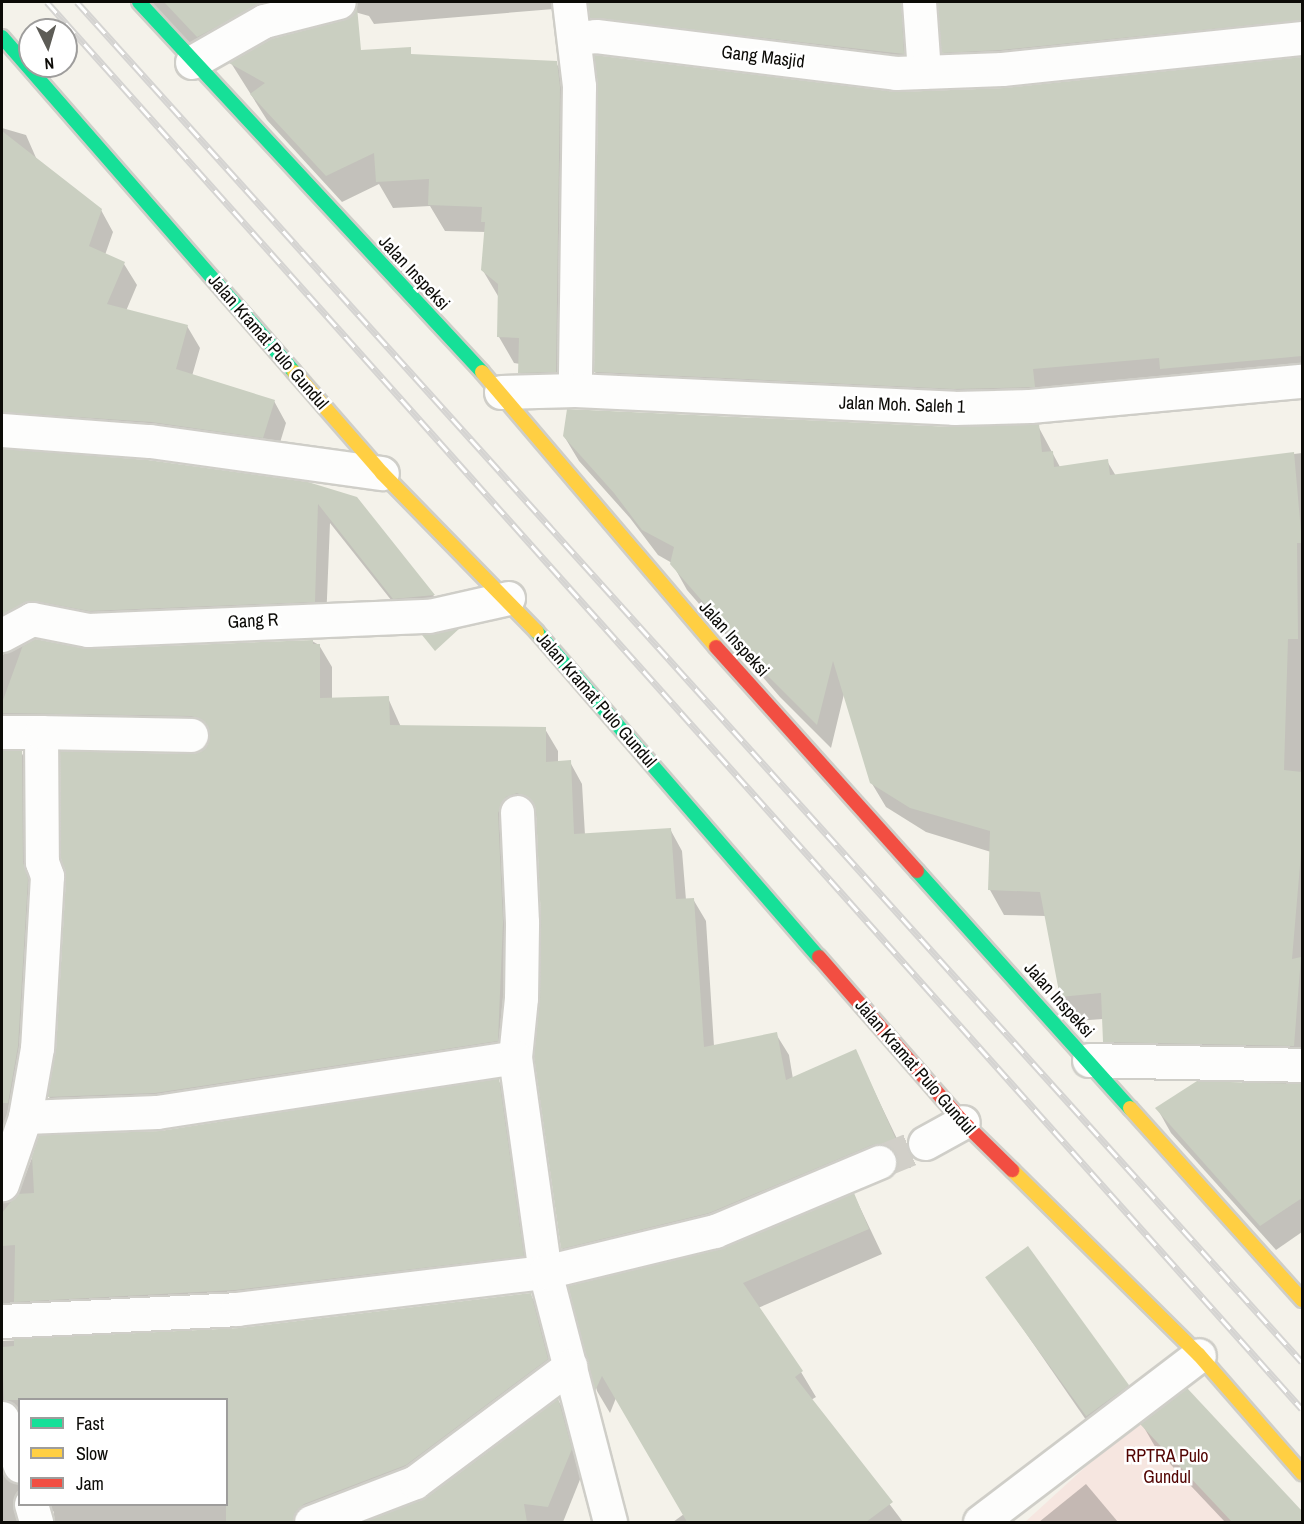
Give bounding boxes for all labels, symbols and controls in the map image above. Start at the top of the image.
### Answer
north arrow [18,18,78,78]
street label: Gang Masjid [720,41,806,73]
text: N [44,53,55,75]
street label: Jalan Inspeksi [374,231,454,315]
street label: Jalan Kramat Pulo Gundul [203,270,333,414]
street label: Jalan Moh. Saleh 1 [838,392,966,418]
street label: Jalan Inspeksi [694,597,774,681]
street label: Gang R [227,609,279,633]
street label: Jalan Kramat Pulo Gundul [531,628,661,772]
street label: Jalan Inspeksi [1019,958,1099,1042]
street label: Jalan Kramat Pulo Gundul [850,995,980,1139]
legend [18,1398,228,1506]
text: Fast [76,1411,104,1436]
text: Slow [76,1441,108,1466]
park label: RPTRA Pulo Gundul [1125,1446,1209,1488]
text: Jam [76,1471,104,1496]

